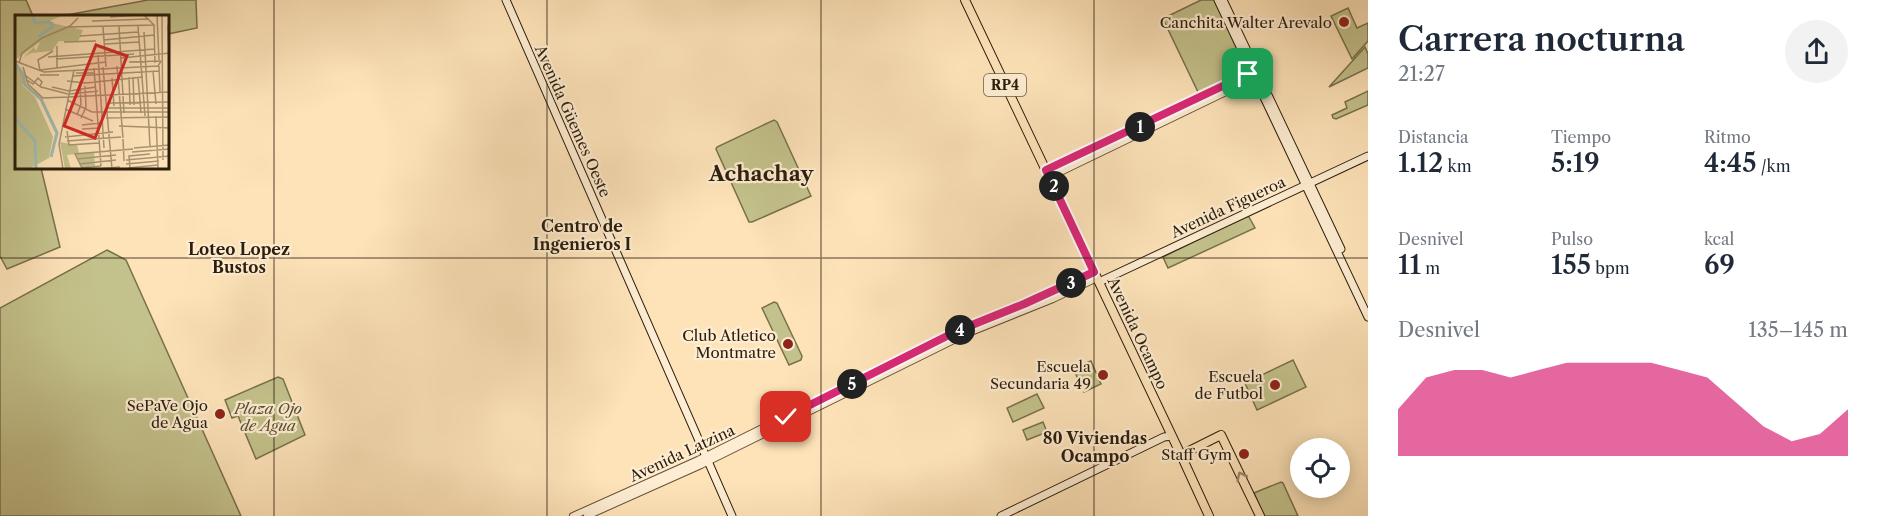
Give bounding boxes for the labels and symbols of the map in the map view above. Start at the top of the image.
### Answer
place label: Canchita Walter Arevalo [1160,13,1332,32]
inset map [15,15,170,170]
marker: Canchita Walter Arevalo [1337,15,1351,29]
street label: Avenida Güemes Oeste [530,41,615,200]
pin [1222,48,1273,99]
road number: RP4 [984,74,1026,96]
pin: 1 [1125,112,1155,142]
district label: Achachay [708,161,814,186]
pin: 2 [1039,171,1069,201]
street label: Avenida Figueroa [1167,172,1288,242]
district label: Centro de Ingenieros I [533,216,632,254]
district label: Loteo Lopez Bustos [188,239,290,277]
pin: 3 [1056,268,1086,298]
street label: Avenida Ocampo [1103,273,1172,392]
pin: 4 [945,315,975,345]
place label: Club Atletico Montmatre [682,326,776,362]
marker: Club Atletico Montmatre [781,337,795,351]
place label: Escuela Secundaria 49 [990,357,1091,393]
place label: Escuela de Futbol [1195,367,1264,403]
marker: Escuela Secundaria 49 [1096,368,1110,382]
pin: 5 [837,369,867,399]
marker: Escuela de Futbol [1268,378,1282,392]
pin [760,391,811,442]
place label: SePaVe Ojo de Agua [127,396,208,432]
park label: Plaza Ojo de Agua [233,399,302,435]
marker: SePaVe Ojo de Agua [213,407,227,421]
street label: Avenida Latzina [626,420,738,486]
district label: 80 Viviendas Ocampo [1043,428,1147,466]
place label: Staff Gym [1161,445,1232,464]
marker: Staff Gym [1237,447,1251,461]
one-way arrow [1236,471,1248,482]

